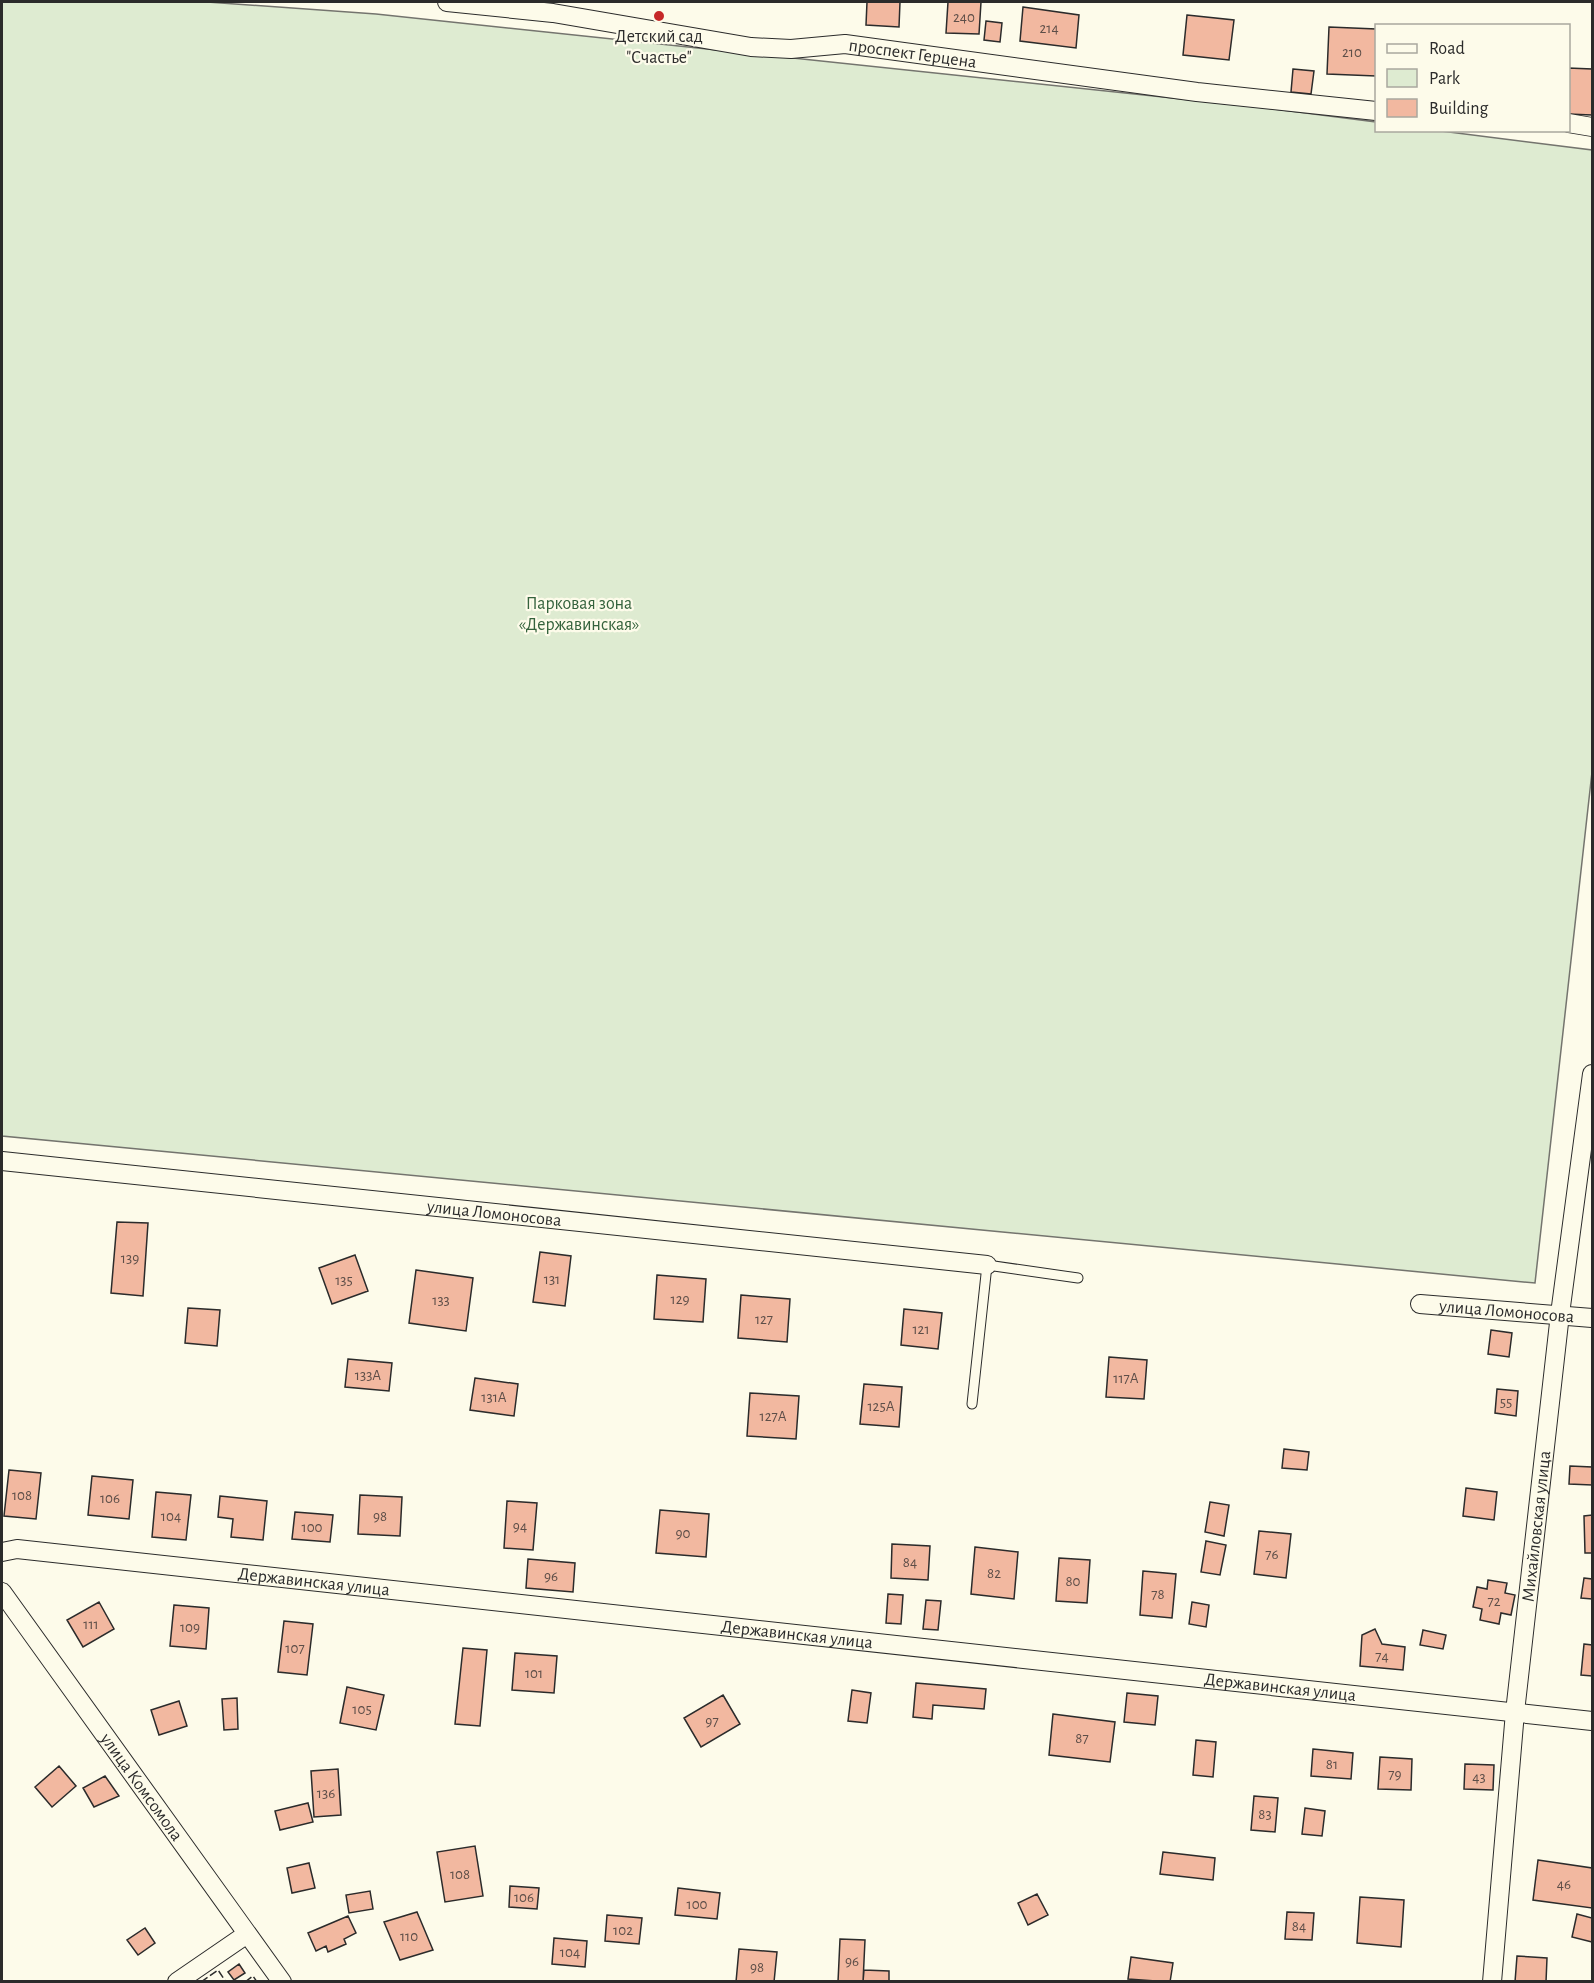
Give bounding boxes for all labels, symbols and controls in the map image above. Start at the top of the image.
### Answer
marker: Детский сад "Счастье" [652,9,666,23]
house number: 240 [953,10,975,25]
house number: 214 [1039,21,1059,36]
legend [1375,24,1570,132]
place label: Детский сад "Счастье" [615,28,703,67]
street label: проспект Герцена [847,37,978,72]
text: Road [1429,40,1465,58]
house number: 210 [1342,45,1362,60]
text: Park [1429,70,1461,88]
text: Building [1429,100,1489,118]
park label: Парковая зона «Державинская» [519,595,639,634]
street label: улица Ломоносова [425,1198,562,1230]
house number: 139 [121,1251,139,1266]
house number: 131 [544,1272,560,1287]
house number: 135 [335,1273,353,1288]
house number: 129 [670,1292,690,1307]
house number: 133 [432,1293,450,1308]
street label: улица Ломоносова [1438,1298,1575,1327]
house number: 127 [755,1312,773,1327]
house number: 121 [912,1322,930,1337]
house number: 133А [355,1368,381,1383]
house number: 117А [1113,1371,1139,1386]
house number: 131А [481,1390,507,1405]
house number: 55 [1500,1395,1512,1410]
house number: 125А [867,1399,895,1414]
house number: 127А [759,1409,787,1424]
street label: Михайловская улица [1520,1450,1554,1603]
house number: 108 [12,1488,32,1503]
house number: 106 [100,1491,120,1506]
house number: 104 [161,1509,181,1524]
house number: 98 [373,1509,387,1524]
house number: 94 [513,1519,527,1534]
house number: 100 [301,1520,323,1535]
house number: 90 [676,1526,691,1541]
house number: 76 [1265,1547,1279,1562]
house number: 84 [903,1555,917,1570]
street label: Державинская улица [237,1565,391,1600]
house number: 82 [987,1566,1001,1581]
house number: 96 [544,1569,558,1584]
house number: 80 [1065,1574,1081,1589]
house number: 78 [1151,1587,1165,1602]
house number: 72 [1487,1594,1501,1609]
house number: 111 [83,1617,99,1632]
street label: Державинская улица [720,1618,874,1652]
house number: 109 [180,1620,200,1635]
house number: 107 [285,1641,305,1656]
house number: 74 [1375,1649,1389,1664]
house number: 101 [525,1666,543,1681]
street label: Державинская улица [1203,1671,1357,1705]
house number: 105 [352,1702,372,1717]
house number: 97 [705,1714,719,1729]
street label: улица Комсомола [96,1730,186,1845]
house number: 87 [1075,1731,1089,1746]
house number: 81 [1326,1757,1338,1772]
house number: 79 [1388,1767,1402,1782]
house number: 43 [1472,1770,1486,1785]
house number: 136 [317,1786,335,1801]
house number: 83 [1258,1807,1272,1822]
house number: 108 [450,1867,470,1882]
house number: 46 [1557,1877,1571,1892]
house number: 106 [514,1890,534,1905]
house number: 100 [686,1897,708,1912]
house number: 84 [1292,1919,1306,1934]
house number: 102 [613,1923,633,1938]
house number: 110 [400,1929,418,1944]
house number: 104 [560,1945,580,1960]
house number: 96 [845,1954,859,1969]
house number: 98 [750,1960,764,1975]

